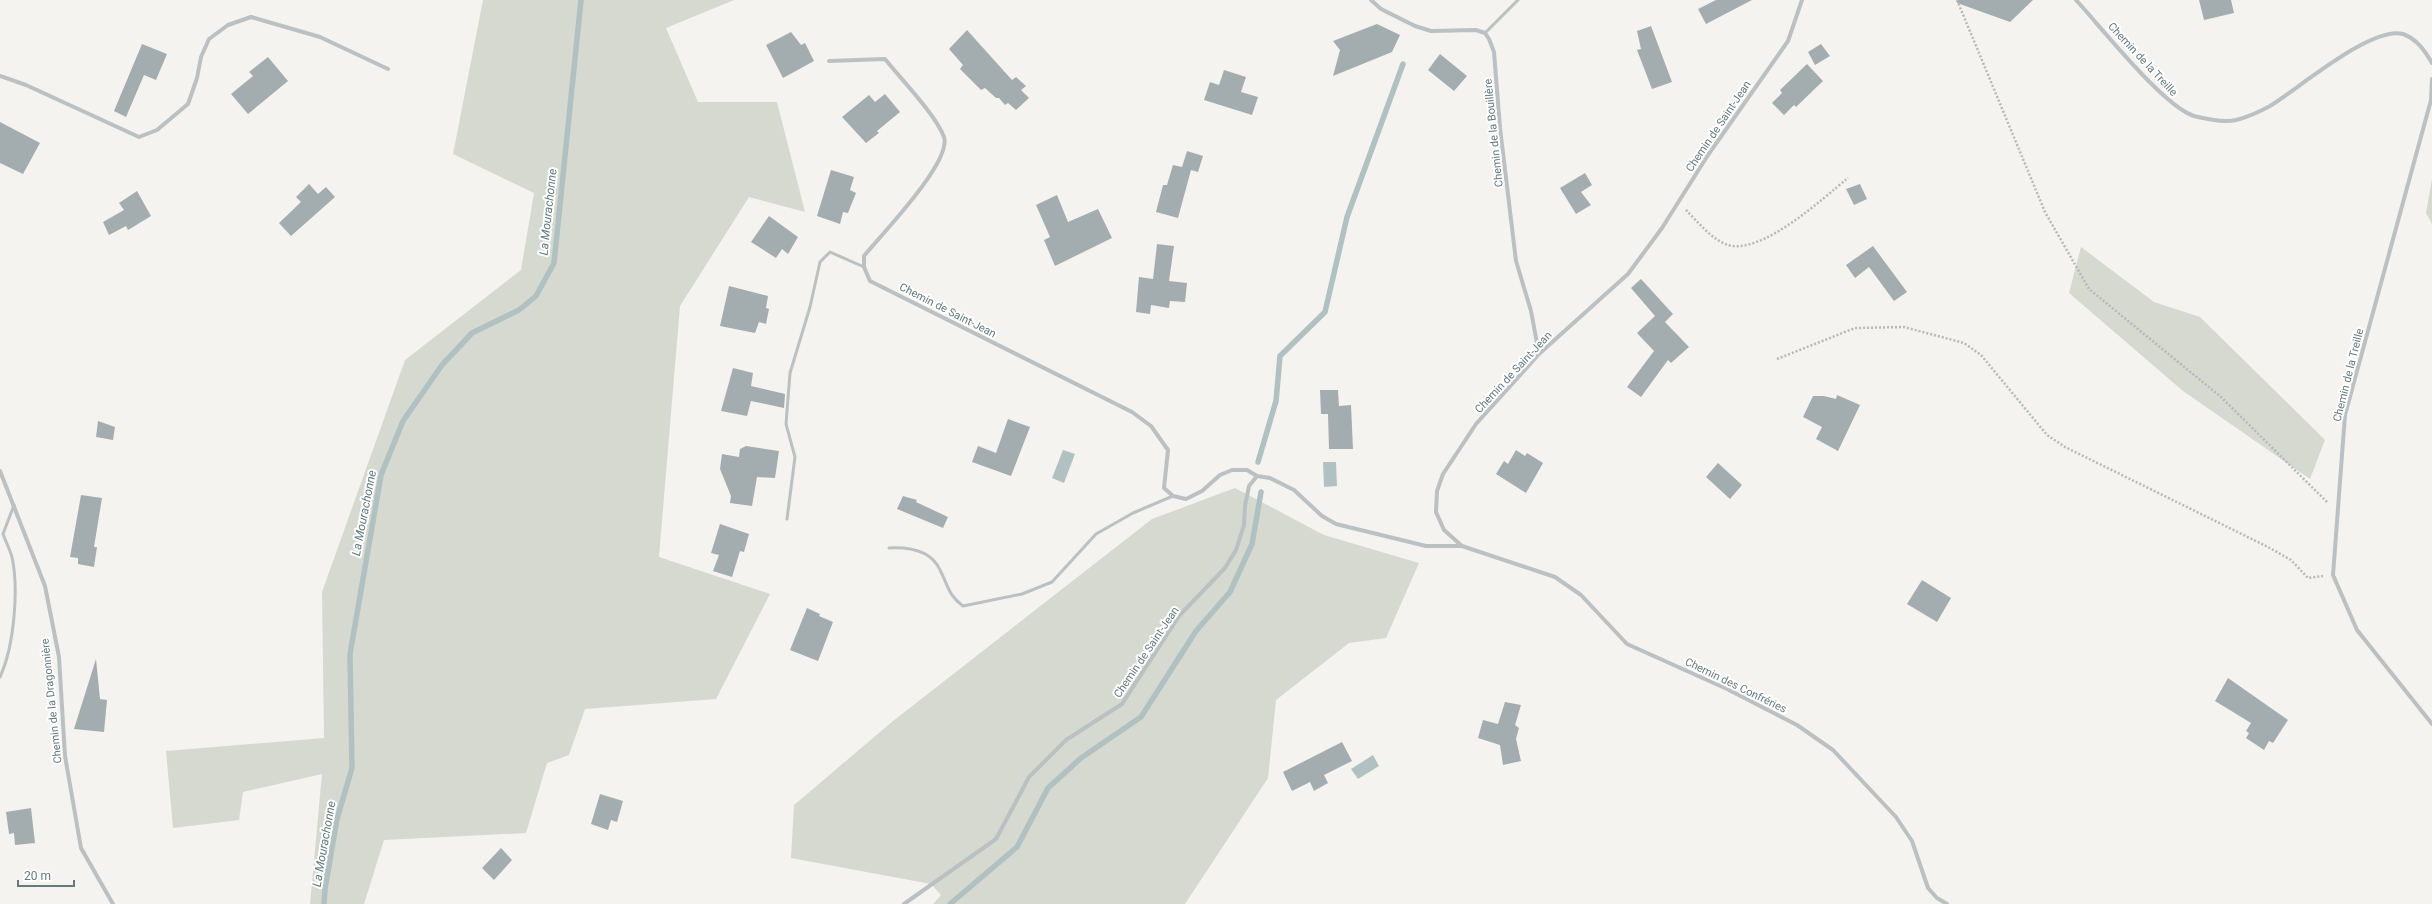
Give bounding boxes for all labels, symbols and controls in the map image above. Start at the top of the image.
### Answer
street label: Chemin de la Treille [2105,20,2180,99]
street label: Chemin de la Bouillère [1481,78,1506,188]
street label: Chemin de Saint-Jean [1683,78,1754,174]
water label: La Mourachonne [536,168,560,256]
street label: Chemin de Saint-Jean [897,280,998,340]
street label: Chemin de la Treille [2331,327,2366,423]
street label: Chemin de Saint-Jean [1472,329,1555,416]
water label: La Mourachonne [349,469,379,557]
street label: Chemin de Saint-Jean [1111,604,1182,700]
street label: Chemin de la Dragonnière [38,638,65,764]
street label: Chemin des Confréries [1683,655,1789,716]
water label: La Mourachonne [310,800,338,888]
scale bar [18,862,74,888]
text: 20 m [24,869,51,883]

